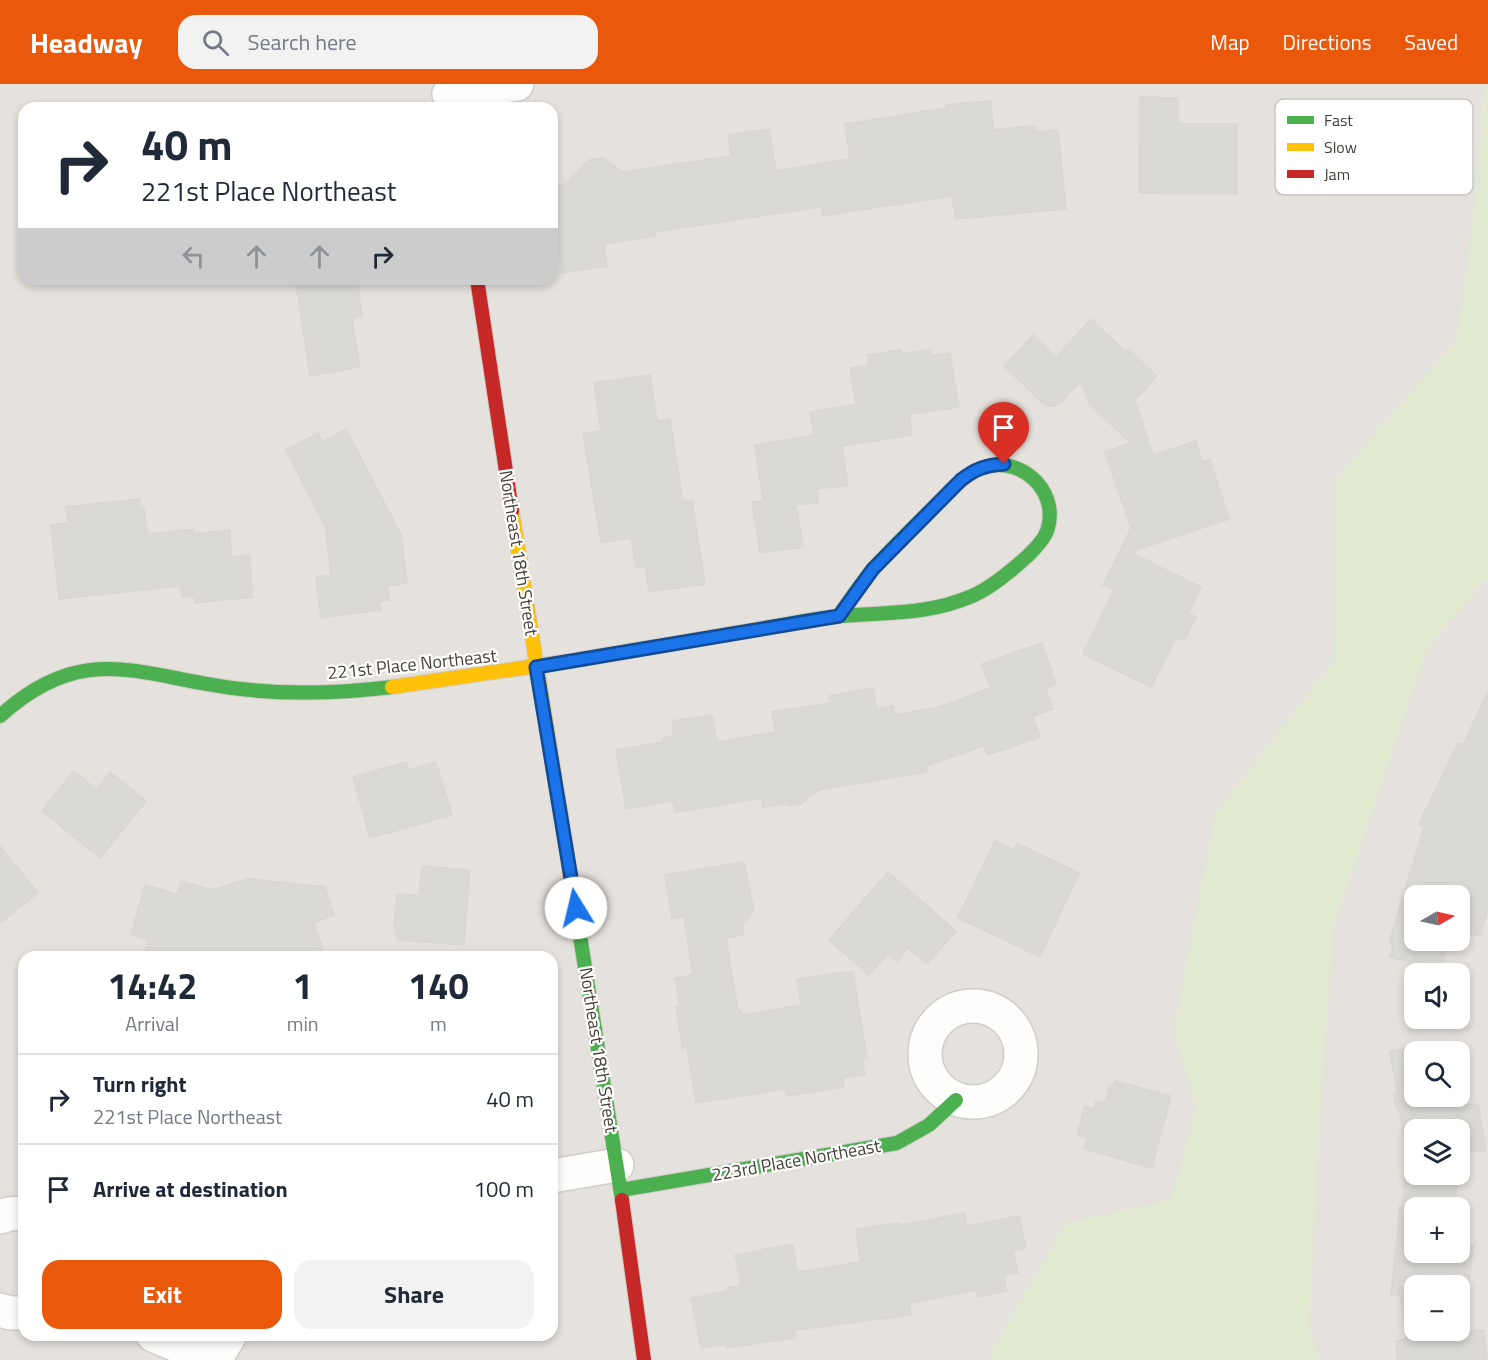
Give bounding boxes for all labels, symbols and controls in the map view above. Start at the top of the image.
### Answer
search box [178,15,598,69]
text: Headway [30,21,142,64]
text: Search here [247,25,357,59]
icon: search [199,26,232,59]
text: Map [1210,26,1250,58]
text: Directions [1283,26,1372,58]
text: Saved [1405,26,1458,58]
legend [1275,99,1473,195]
text: Fast [1324,108,1353,132]
text: 40 m [141,112,233,176]
icon: right [42,126,120,204]
text: Slow [1324,135,1357,159]
text: Jam [1324,162,1350,186]
text: 221st Place Northeast [141,170,396,211]
icon: left [177,240,210,273]
icon: ahead [240,240,273,273]
icon: ahead [303,240,336,273]
icon: right [366,240,399,273]
pin [978,402,1029,464]
icon: arrive [987,411,1020,444]
street label: Northeast 18th Street [493,468,546,638]
street label: 221st Place Northeast [326,642,499,686]
position arrow [544,876,608,940]
north arrow [1404,885,1470,951]
map controls [1404,885,1470,1341]
text: 14:42 [107,958,197,1013]
text: 1 [293,958,313,1013]
text: 140 [408,958,469,1013]
button: sound [1404,963,1470,1029]
street label: Northeast 18th Street [573,965,626,1135]
text: Arrival [125,1008,180,1039]
text: min [287,1008,319,1039]
text: m [430,1008,447,1039]
button: search [1404,1041,1470,1107]
text: Turn right [93,1067,187,1101]
text: 40 m [486,1082,534,1116]
icon: right [42,1083,75,1116]
text: 221st Place Northeast [93,1101,282,1132]
button: layers [1404,1119,1470,1185]
street label: 223rd Place Northeast [709,1132,883,1188]
text: Arrive at destination [93,1172,288,1206]
text: 100 m [474,1172,534,1206]
icon: arrive [42,1173,75,1206]
button: + [1404,1197,1470,1263]
button: Exit [42,1260,282,1329]
button: Share [294,1260,534,1329]
button: − [1404,1275,1470,1341]

